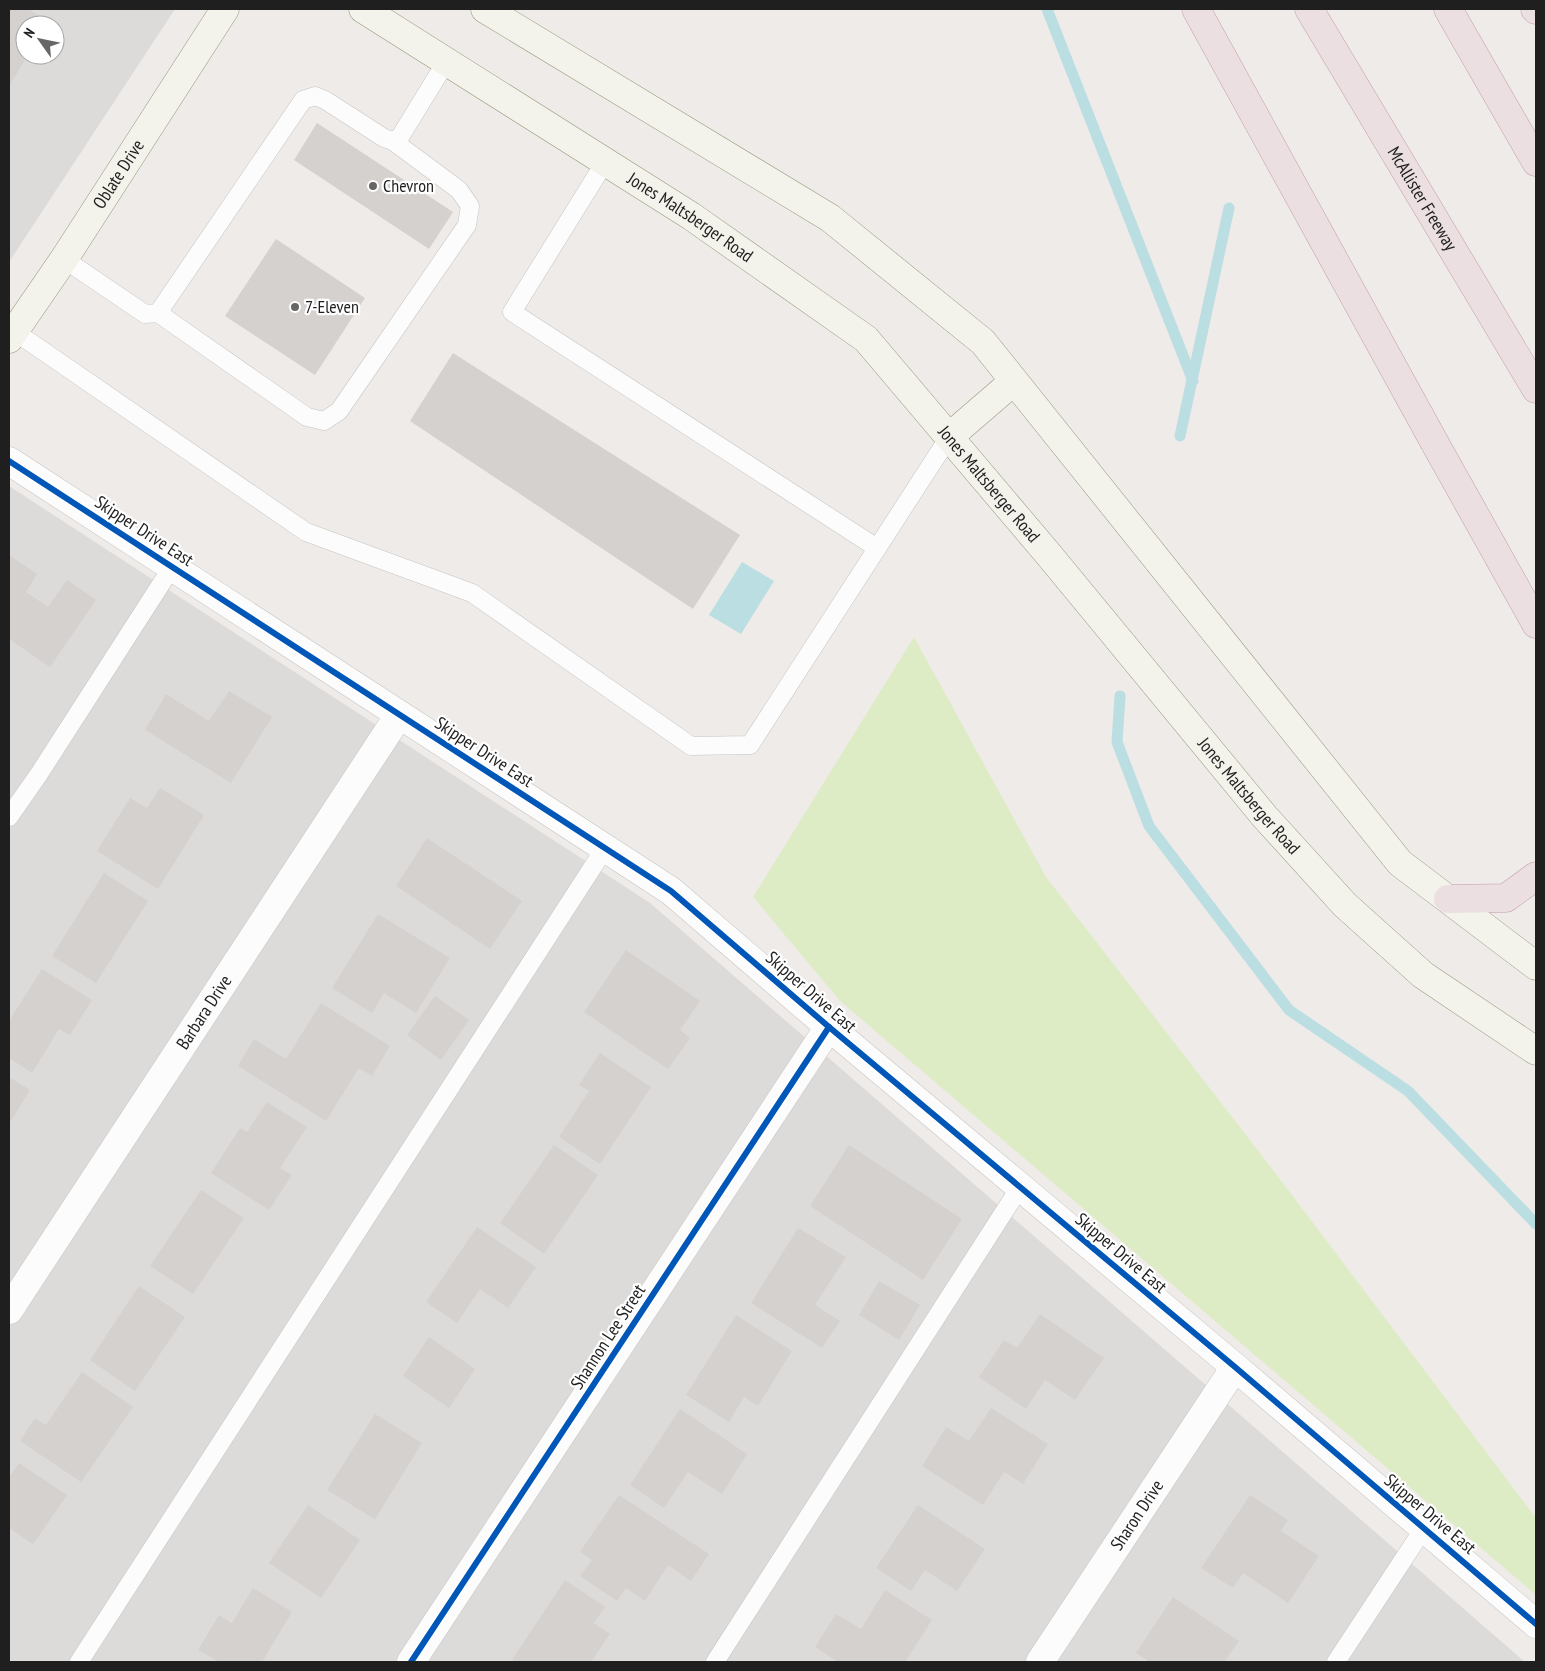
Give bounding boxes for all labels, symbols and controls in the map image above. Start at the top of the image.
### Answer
north arrow [15,15,65,65]
text: N [19,25,39,41]
street label: Oblate Drive [87,135,149,213]
street label: McAllister Freeway [1383,142,1463,255]
street label: Jones Maltsberger Road [623,166,758,267]
place label: Chevron [383,174,434,197]
marker: Chevron [367,180,379,192]
place label: 7-Eleven [305,295,359,318]
marker: 7-Eleven [289,301,301,313]
street label: Jones Maltsberger Road [933,420,1045,547]
street label: Skipper Drive East [91,490,198,571]
street label: Skipper Drive East [431,711,538,792]
street label: Jones Maltsberger Road [1193,732,1305,859]
street label: Skipper Drive East [761,946,862,1037]
street label: Barbara Drive [171,970,236,1054]
street label: Skipper Drive East [1071,1208,1172,1298]
street label: Shannon Lee Street [565,1280,650,1394]
street label: Skipper Drive East [1380,1469,1481,1559]
street label: Sharon Drive [1105,1475,1168,1555]

